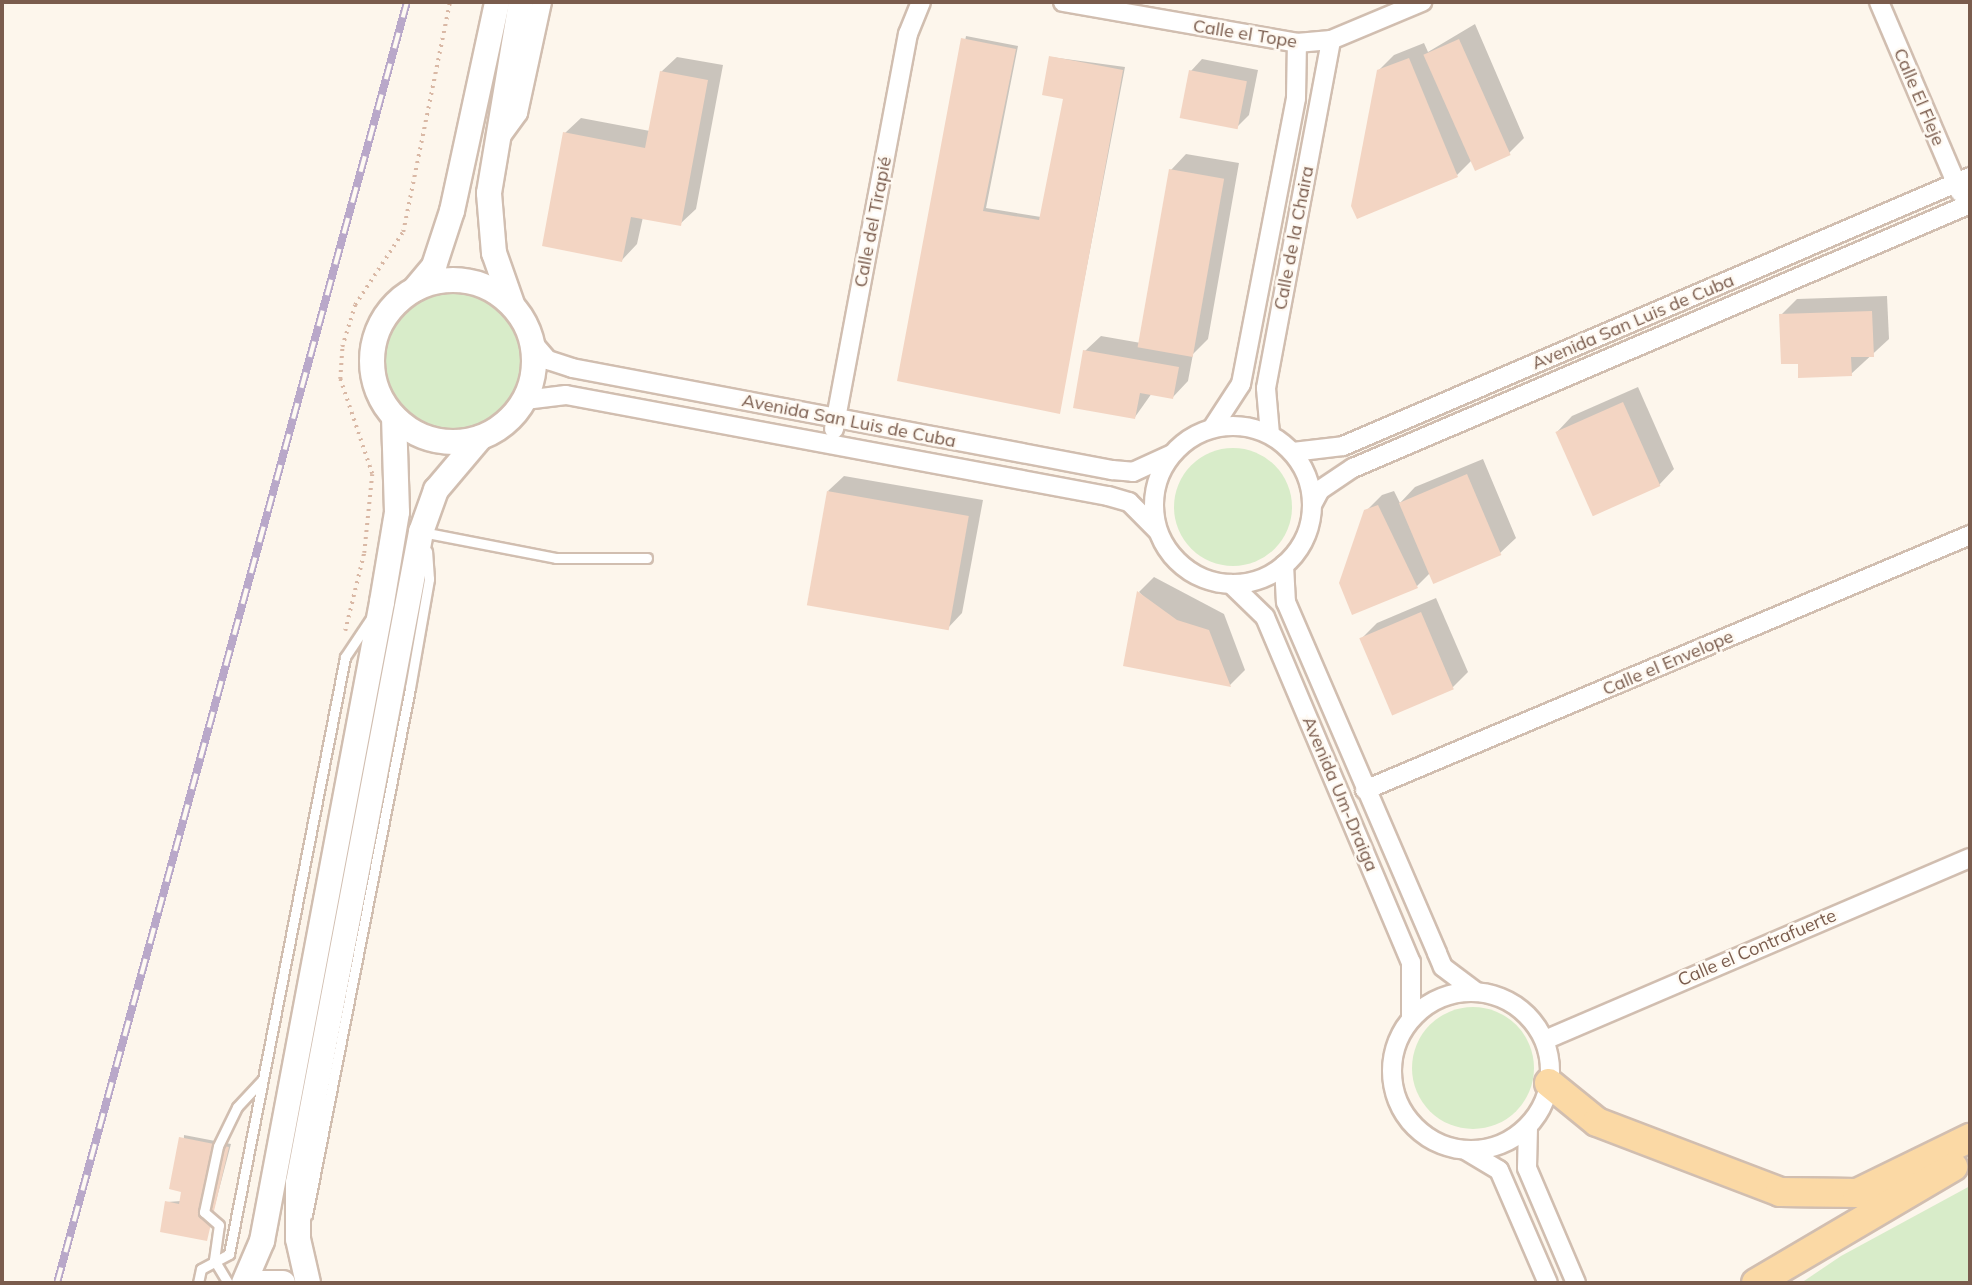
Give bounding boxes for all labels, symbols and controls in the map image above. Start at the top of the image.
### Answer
street label: Calle el Tope [1191,15,1299,53]
street label: Calle El Fleje [1889,45,1949,149]
street label: Calle del Tirapié [850,155,896,289]
street label: Calle de la Chaira [1269,164,1319,312]
street label: Avenida San Luis de Cuba [1529,270,1737,374]
street label: Avenida San Luis de Cuba [740,390,958,452]
street label: Calle el Envelope [1599,626,1737,700]
street label: Avenida Um-Draiga [1298,713,1382,875]
street label: Calle el Contrafuerte [1675,905,1839,991]

